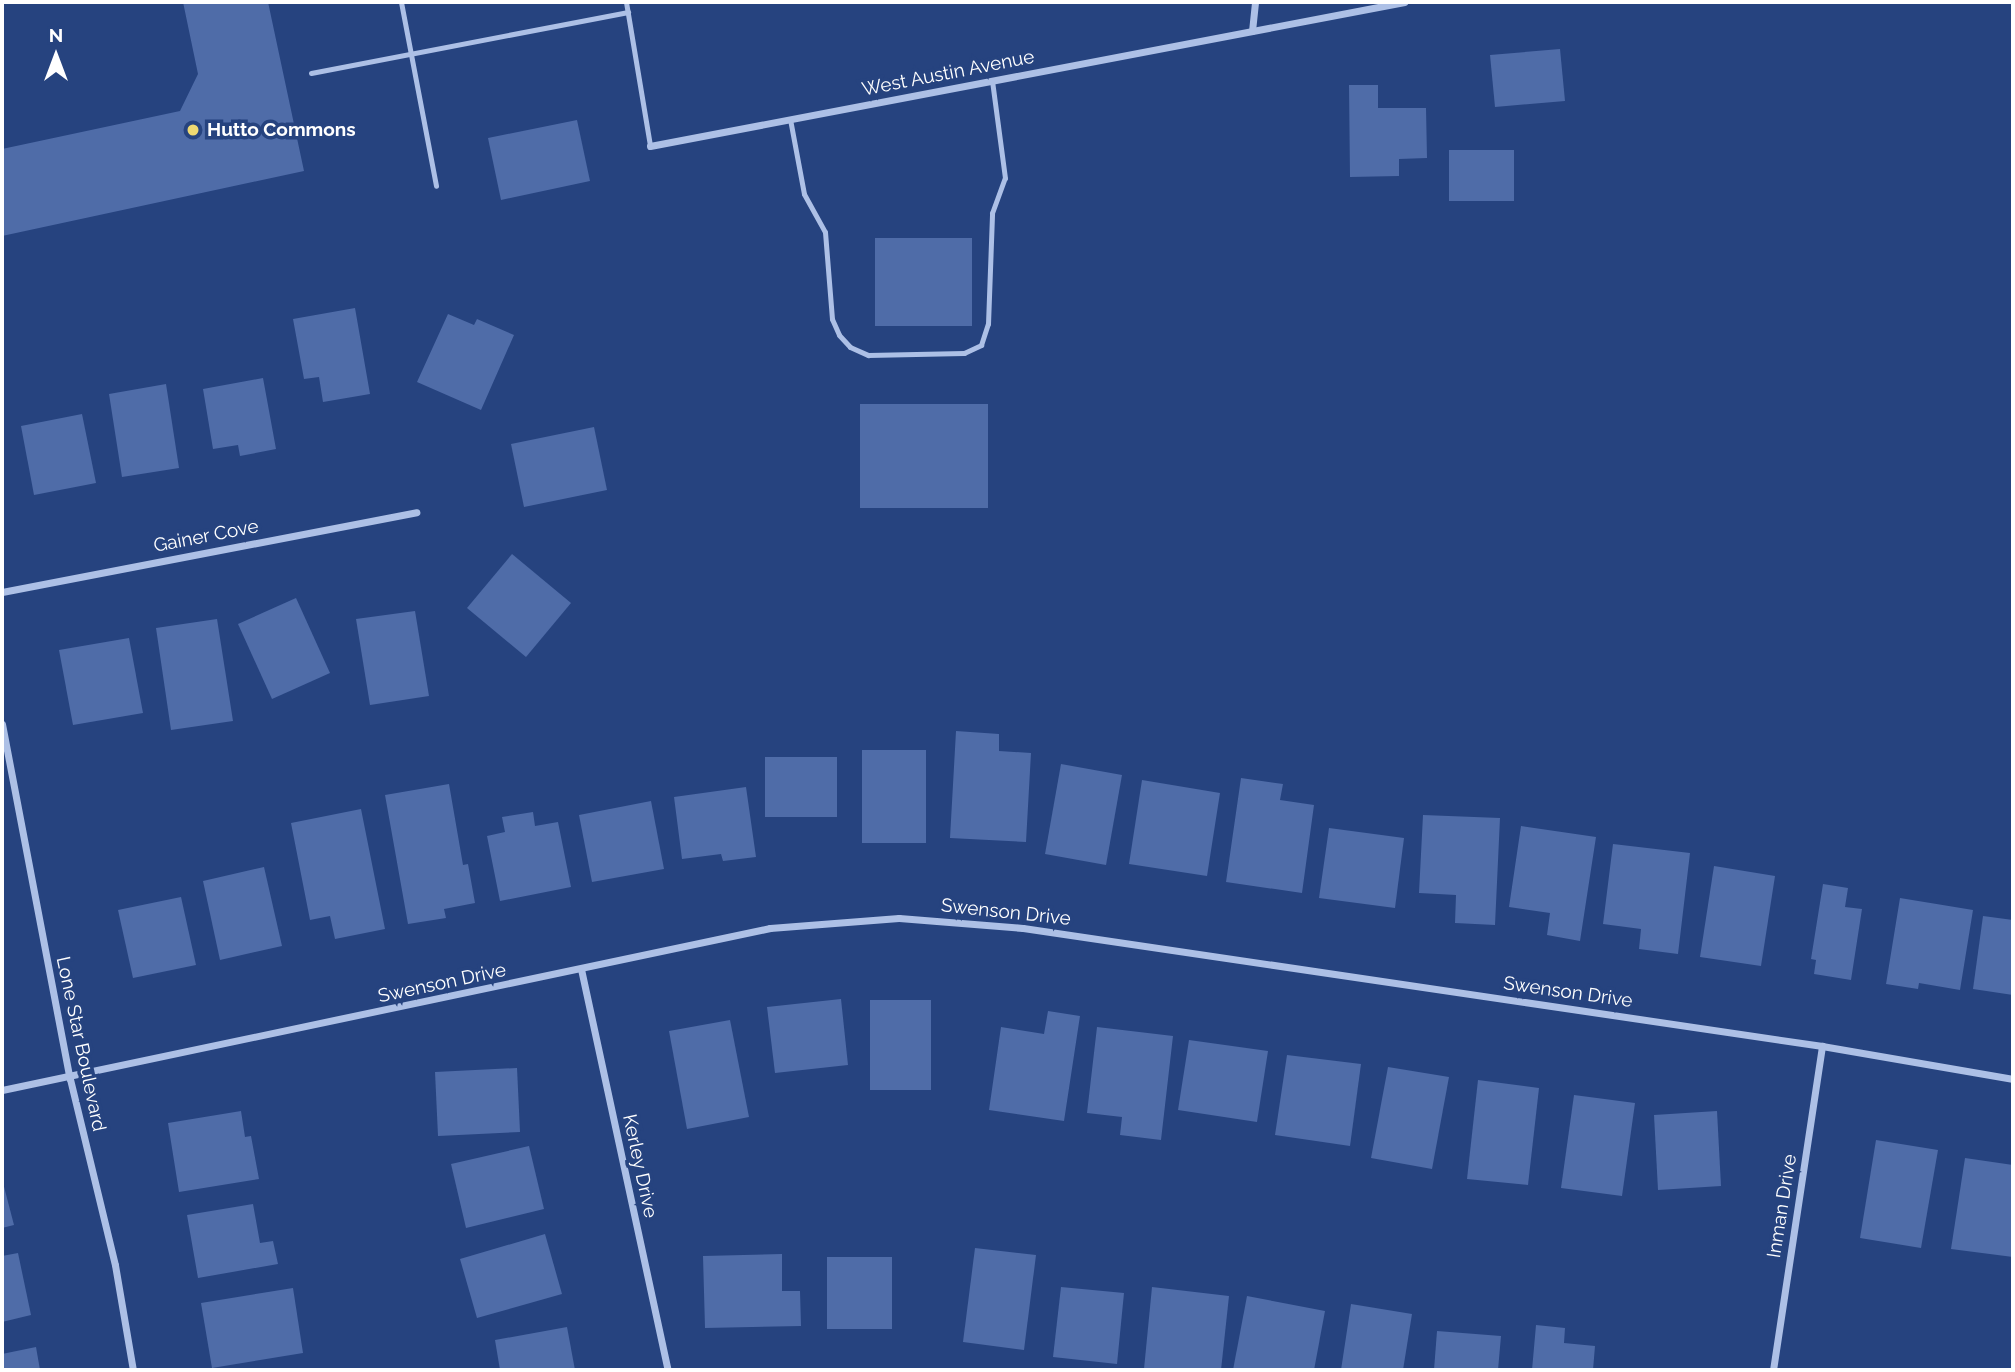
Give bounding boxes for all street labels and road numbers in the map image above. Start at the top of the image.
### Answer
street label: West Austin Avenue [859,45,1037,101]
street label: Gainer Cove [151,515,261,557]
street label: Swenson Drive [940,894,1072,930]
street label: Lone Star Boulevard [51,954,111,1134]
street label: Swenson Drive [376,958,508,1008]
street label: Swenson Drive [1502,972,1634,1012]
street label: Kerley Drive [618,1112,662,1220]
street label: Inman Drive [1763,1152,1801,1260]

